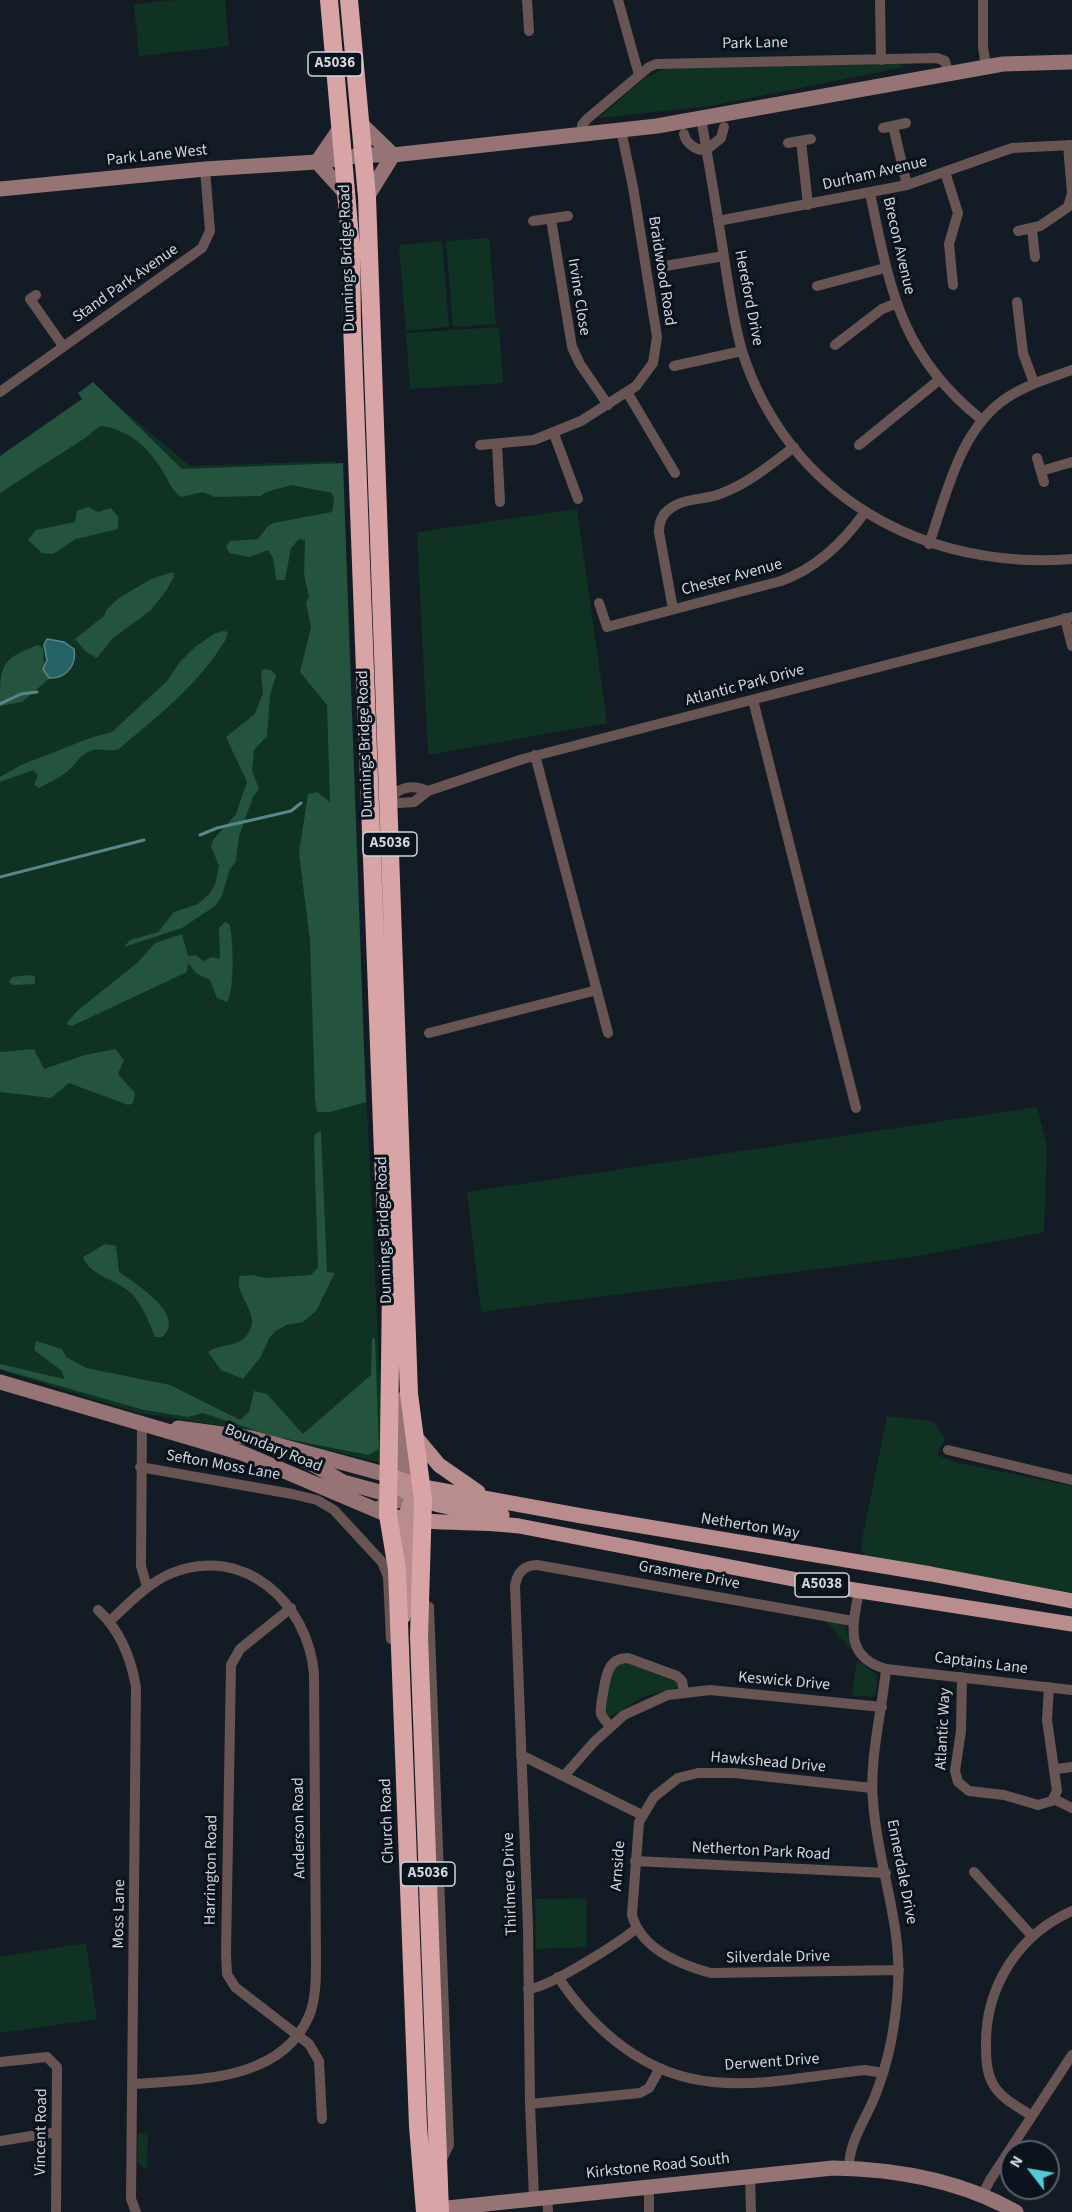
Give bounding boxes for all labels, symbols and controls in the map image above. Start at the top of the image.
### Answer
street label: Park Lane [722,34,788,54]
road number: A5036 [308,52,362,76]
street label: Park Lane West [106,141,208,171]
street label: Durham Avenue [821,153,929,195]
street label: Dunnings Bridge Road [336,184,360,332]
street label: Brecon Avenue [877,195,919,297]
street label: Braidwood Road [643,215,679,327]
street label: Stand Park Avenue [69,240,183,328]
street label: Hereford Drive [729,249,767,347]
street label: Irvine Close [562,257,594,337]
street label: Chester Avenue [680,555,784,601]
street label: Atlantic Park Drive [683,661,807,711]
street label: Dunnings Bridge Road [354,670,378,818]
road number: A5036 [363,832,417,856]
street label: Dunnings Bridge Road [373,1156,397,1304]
street label: Boundary Road [221,1421,325,1477]
street label: Sefton Moss Lane [164,1446,282,1486]
street label: Netherton Way [699,1510,801,1544]
street label: Grasmere Drive [637,1558,741,1594]
road number: A5038 [795,1573,849,1597]
street label: Captains Lane [933,1649,1029,1679]
street label: Keswick Drive [737,1668,831,1696]
street label: Atlantic Way [932,1687,956,1771]
street label: Hawkshead Drive [709,1748,827,1778]
street label: Anderson Road [290,1777,310,1879]
street label: Church Road [377,1778,399,1864]
street label: Harrington Road [201,1815,223,1925]
street label: Ennerdale Drive [881,1818,921,1926]
street label: Thirlmere Drive [500,1832,522,1936]
street label: Netherton Park Road [691,1839,831,1865]
street label: Arnside [608,1840,630,1892]
road number: A5036 [401,1862,455,1886]
street label: Moss Lane [110,1879,130,1949]
street label: Silverdale Drive [726,1947,830,1969]
street label: Derwent Drive [724,2050,820,2076]
street label: Vincent Road [32,2088,52,2176]
north arrow [1000,2140,1060,2200]
street label: Kirkstone Road South [585,2150,731,2184]
text: N [1004,2152,1028,2172]

